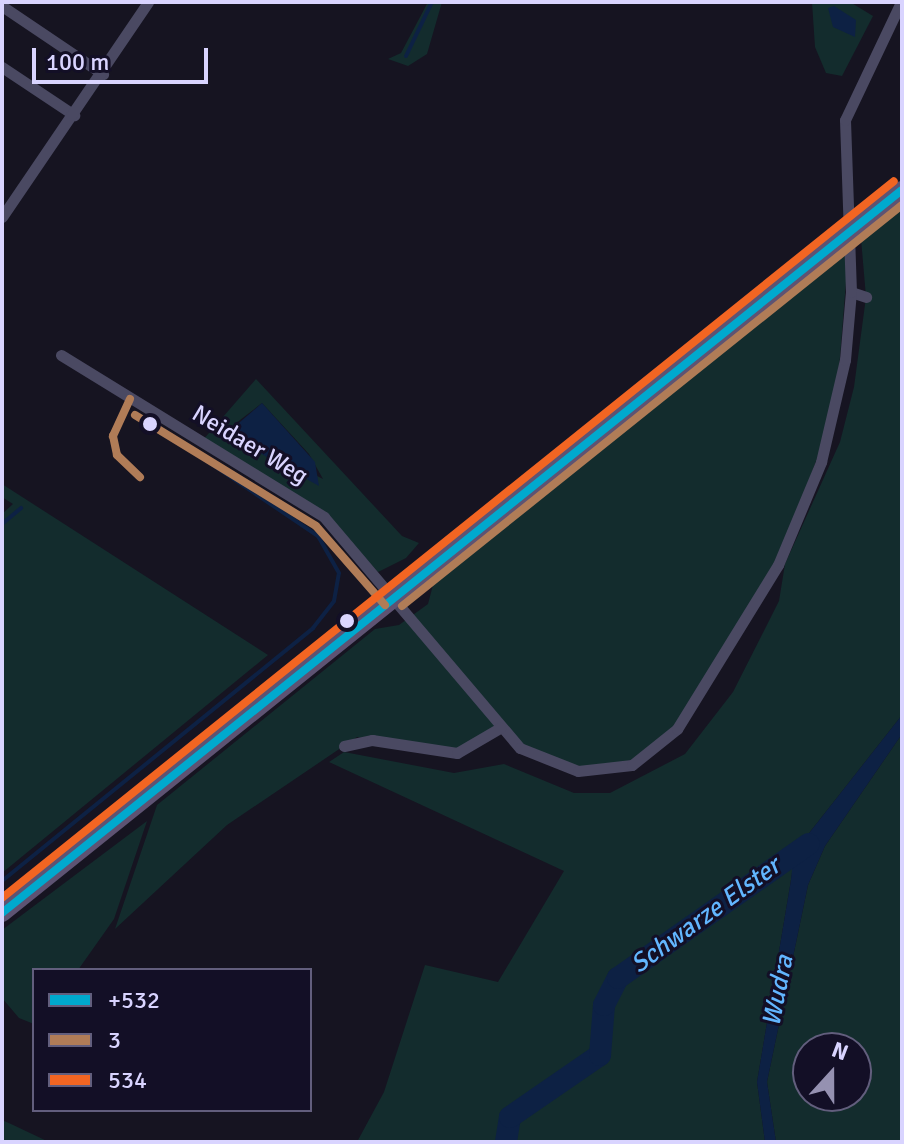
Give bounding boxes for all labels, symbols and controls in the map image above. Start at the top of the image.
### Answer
scale bar [36,32,212,82]
text: 100 m [46,47,109,77]
street label: Neidaer Weg [187,399,313,491]
unlabelled marker [142,416,158,432]
unlabelled marker [339,613,355,629]
water label: Schwarze Elster [625,851,787,981]
water label: Wudra [757,953,801,1029]
legend [32,968,312,1112]
text: +532 [108,985,160,1015]
text: 3 [108,1025,121,1055]
north arrow [792,1032,872,1112]
text: N [828,1036,852,1066]
text: 534 [108,1065,147,1095]

